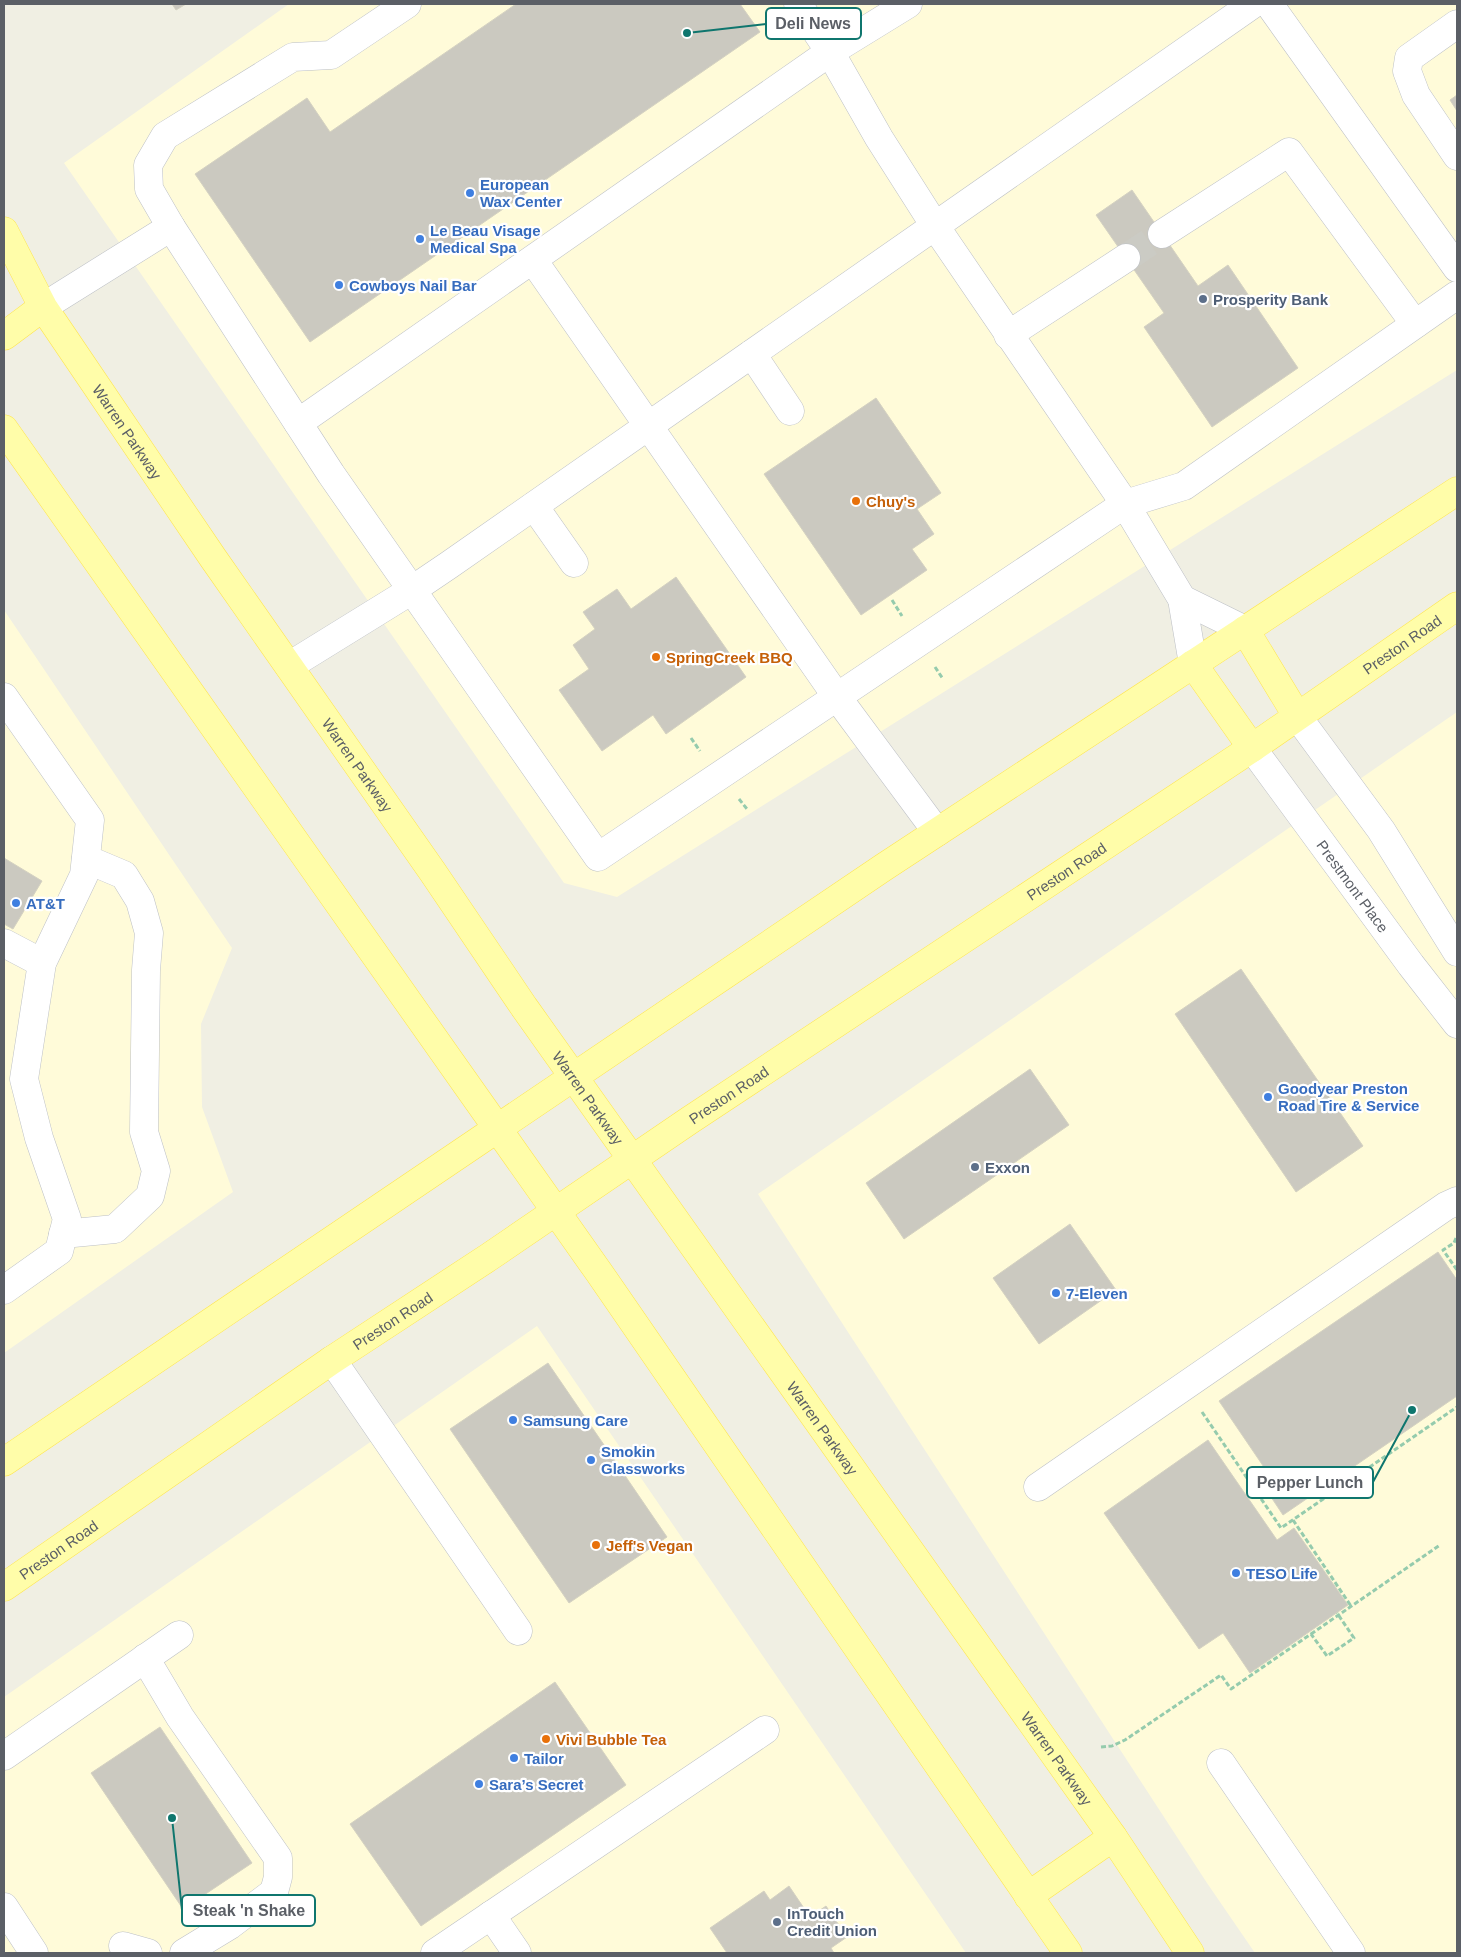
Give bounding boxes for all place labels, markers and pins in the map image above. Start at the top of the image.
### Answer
callout: Deli News [766,8,861,39]
place label: European Wax Center [480,176,562,210]
marker: European Wax Center [464,187,476,199]
place label: Le Beau Visage Medical Spa [430,222,541,256]
marker: Le Beau Visage Medical Spa [414,233,426,245]
place label: Cowboys Nail Bar [349,277,477,294]
marker: Cowboys Nail Bar [333,279,345,291]
place label: Prosperity Bank [1213,291,1329,308]
marker: Prosperity Bank [1197,293,1209,305]
place label: Chuy's [866,493,915,510]
marker: Chuy's [850,495,862,507]
place label: SpringCreek BBQ [666,649,793,666]
marker: SpringCreek BBQ [650,651,662,663]
place label: AT&T [26,895,65,912]
marker: AT&T [10,897,22,909]
place label: Goodyear Preston Road Tire & Service [1278,1080,1419,1114]
marker: Goodyear Preston Road Tire & Service [1262,1091,1274,1103]
place label: Exxon [985,1159,1030,1176]
marker: Exxon [969,1161,981,1173]
place label: 7-Eleven [1066,1285,1128,1302]
marker: 7-Eleven [1050,1287,1062,1299]
place label: Samsung Care [523,1412,628,1429]
marker: Samsung Care [507,1414,519,1426]
place label: Smokin Glassworks [601,1443,685,1477]
marker: Smokin Glassworks [585,1454,597,1466]
callout: Pepper Lunch [1247,1467,1373,1498]
place label: Jeff's Vegan [606,1537,693,1554]
marker: Jeff's Vegan [590,1539,602,1551]
place label: TESO Life [1246,1565,1318,1582]
marker: TESO Life [1230,1567,1242,1579]
place label: Vivi Bubble Tea [556,1731,667,1748]
marker: Vivi Bubble Tea [540,1733,552,1745]
place label: Tailor [524,1750,564,1767]
marker: Tailor [508,1752,520,1764]
place label: Sara’s Secret [489,1776,584,1793]
marker: Sara’s Secret [473,1778,485,1790]
callout: Steak 'n Shake [182,1895,315,1926]
place label: InTouch Credit Union [787,1905,877,1939]
marker: InTouch Credit Union [771,1916,783,1928]

